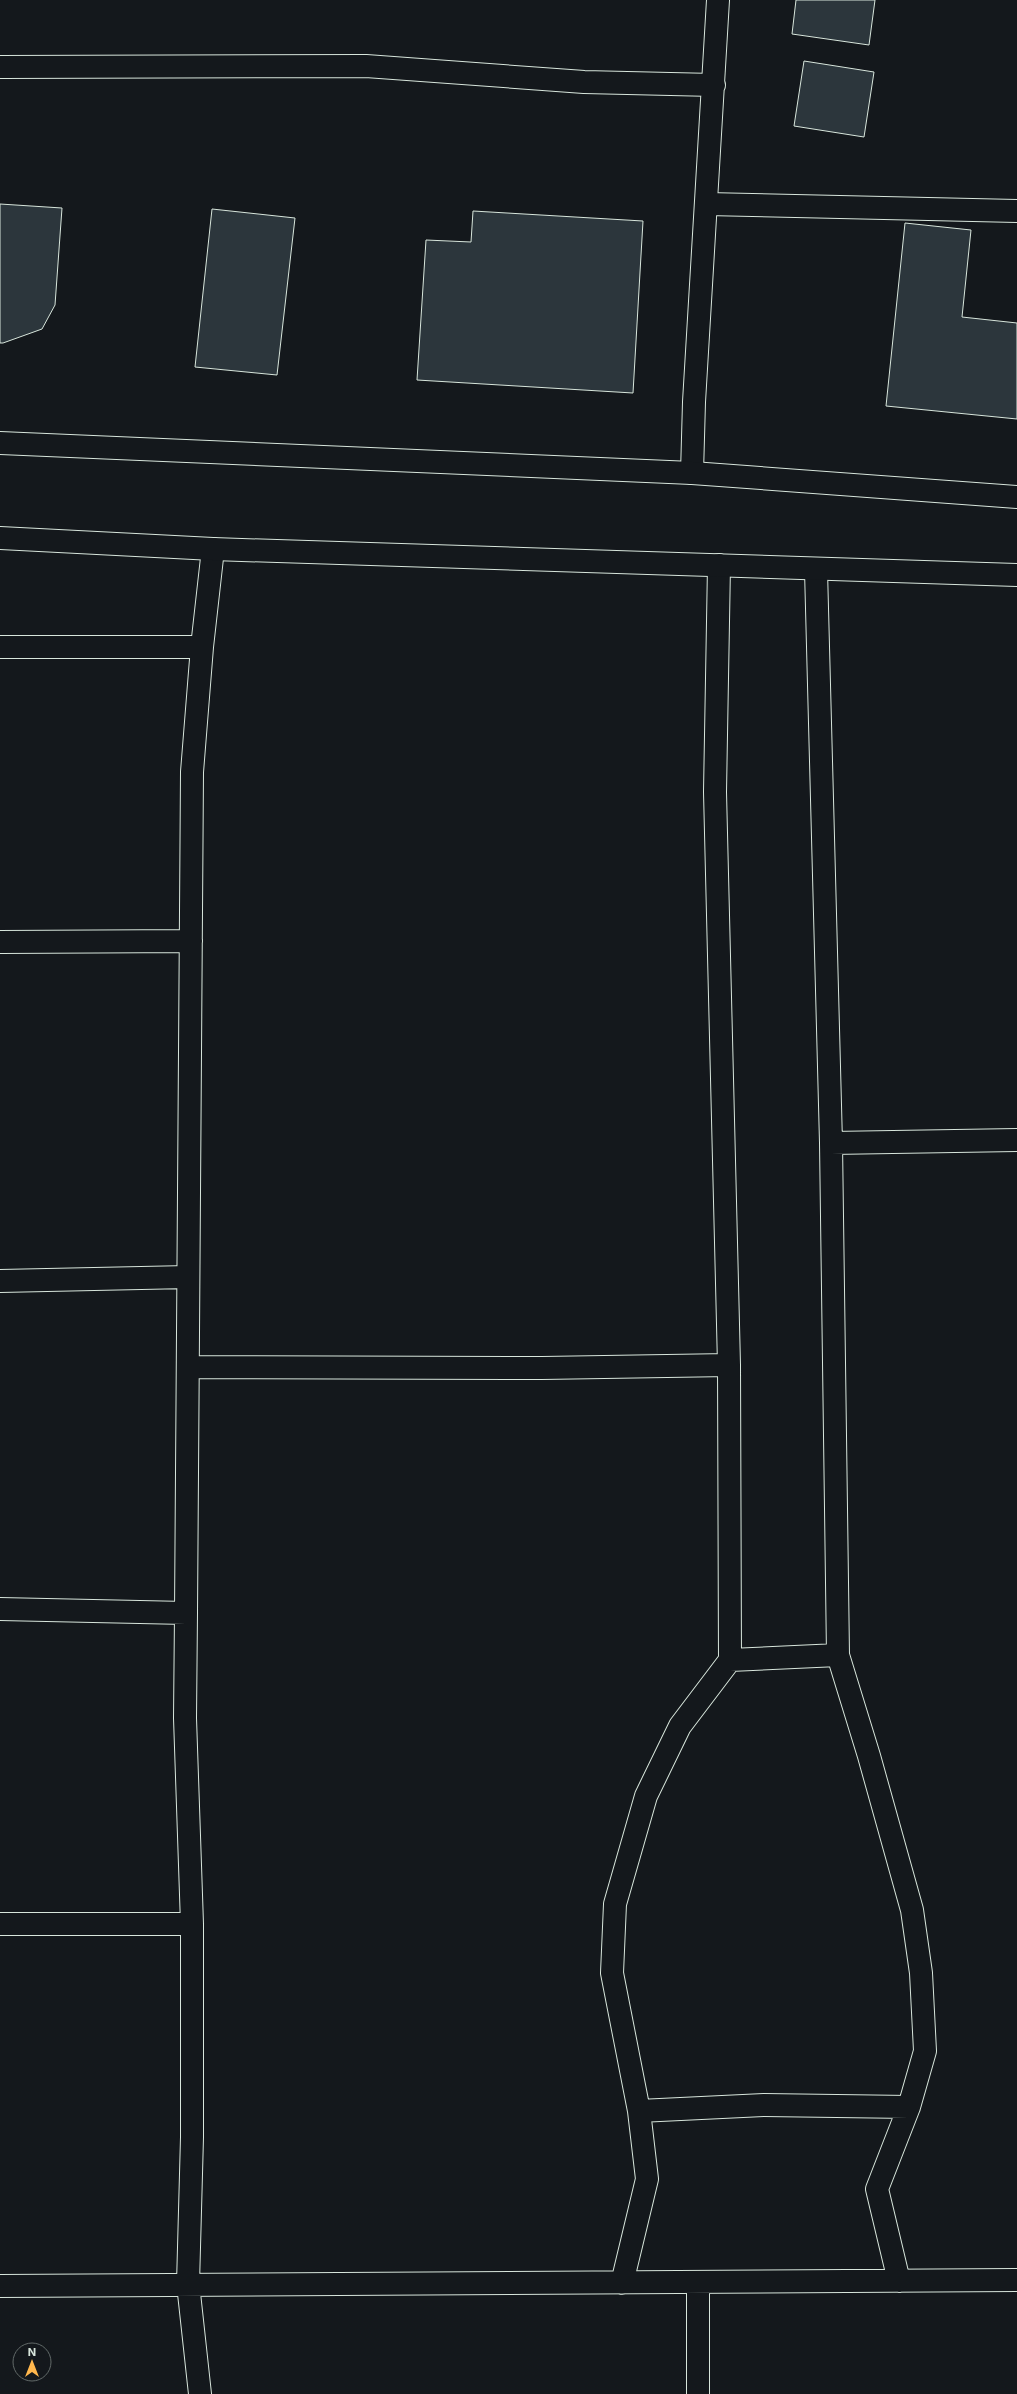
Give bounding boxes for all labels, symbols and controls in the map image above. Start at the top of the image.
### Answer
north arrow [12,2342,52,2382]
text: N [28,2345,36,2359]

